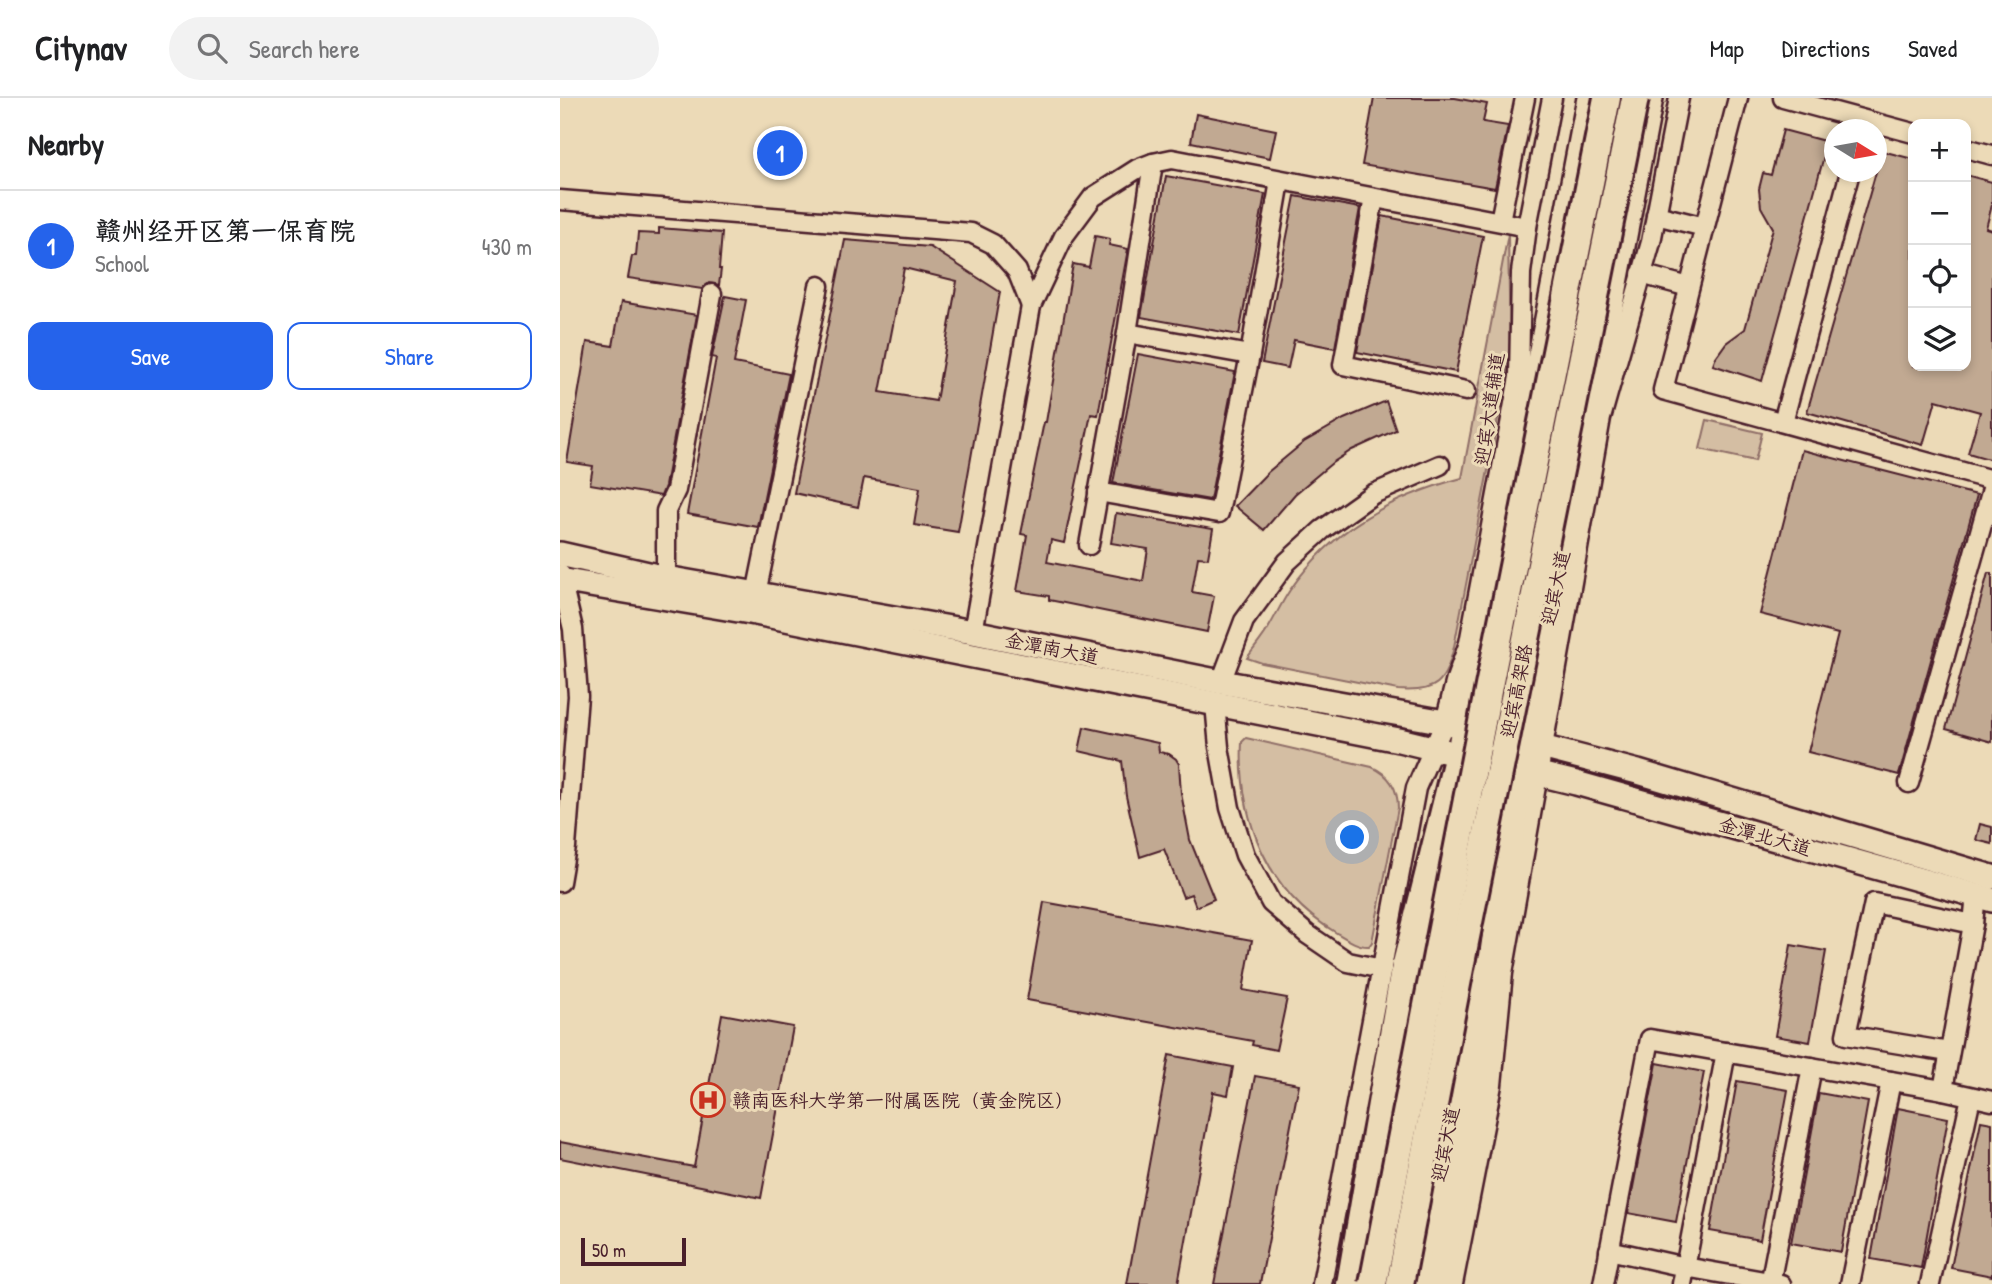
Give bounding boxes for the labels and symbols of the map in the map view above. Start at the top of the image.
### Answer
north arrow [1824,119,1887,182]
pin: 1 [757,127,803,179]
street label: 迎宾大道辅道 [1468,351,1510,467]
street label: 迎宾大道 [1534,548,1576,628]
street label: 金潭南大道 [1003,626,1101,670]
street label: 迎宾高架路 [1494,642,1538,740]
street label: 金潭北大道 [1716,810,1814,862]
your location [1335,820,1369,854]
hospital icon: 赣南医科大学第一附属医院（黄金院区） [689,1081,727,1119]
place label: 赣南医科大学第一附属医院（黄金院区） [732,1087,1074,1113]
street label: 迎宾大道 [1425,1104,1465,1184]
scale bar [581,1235,686,1267]

